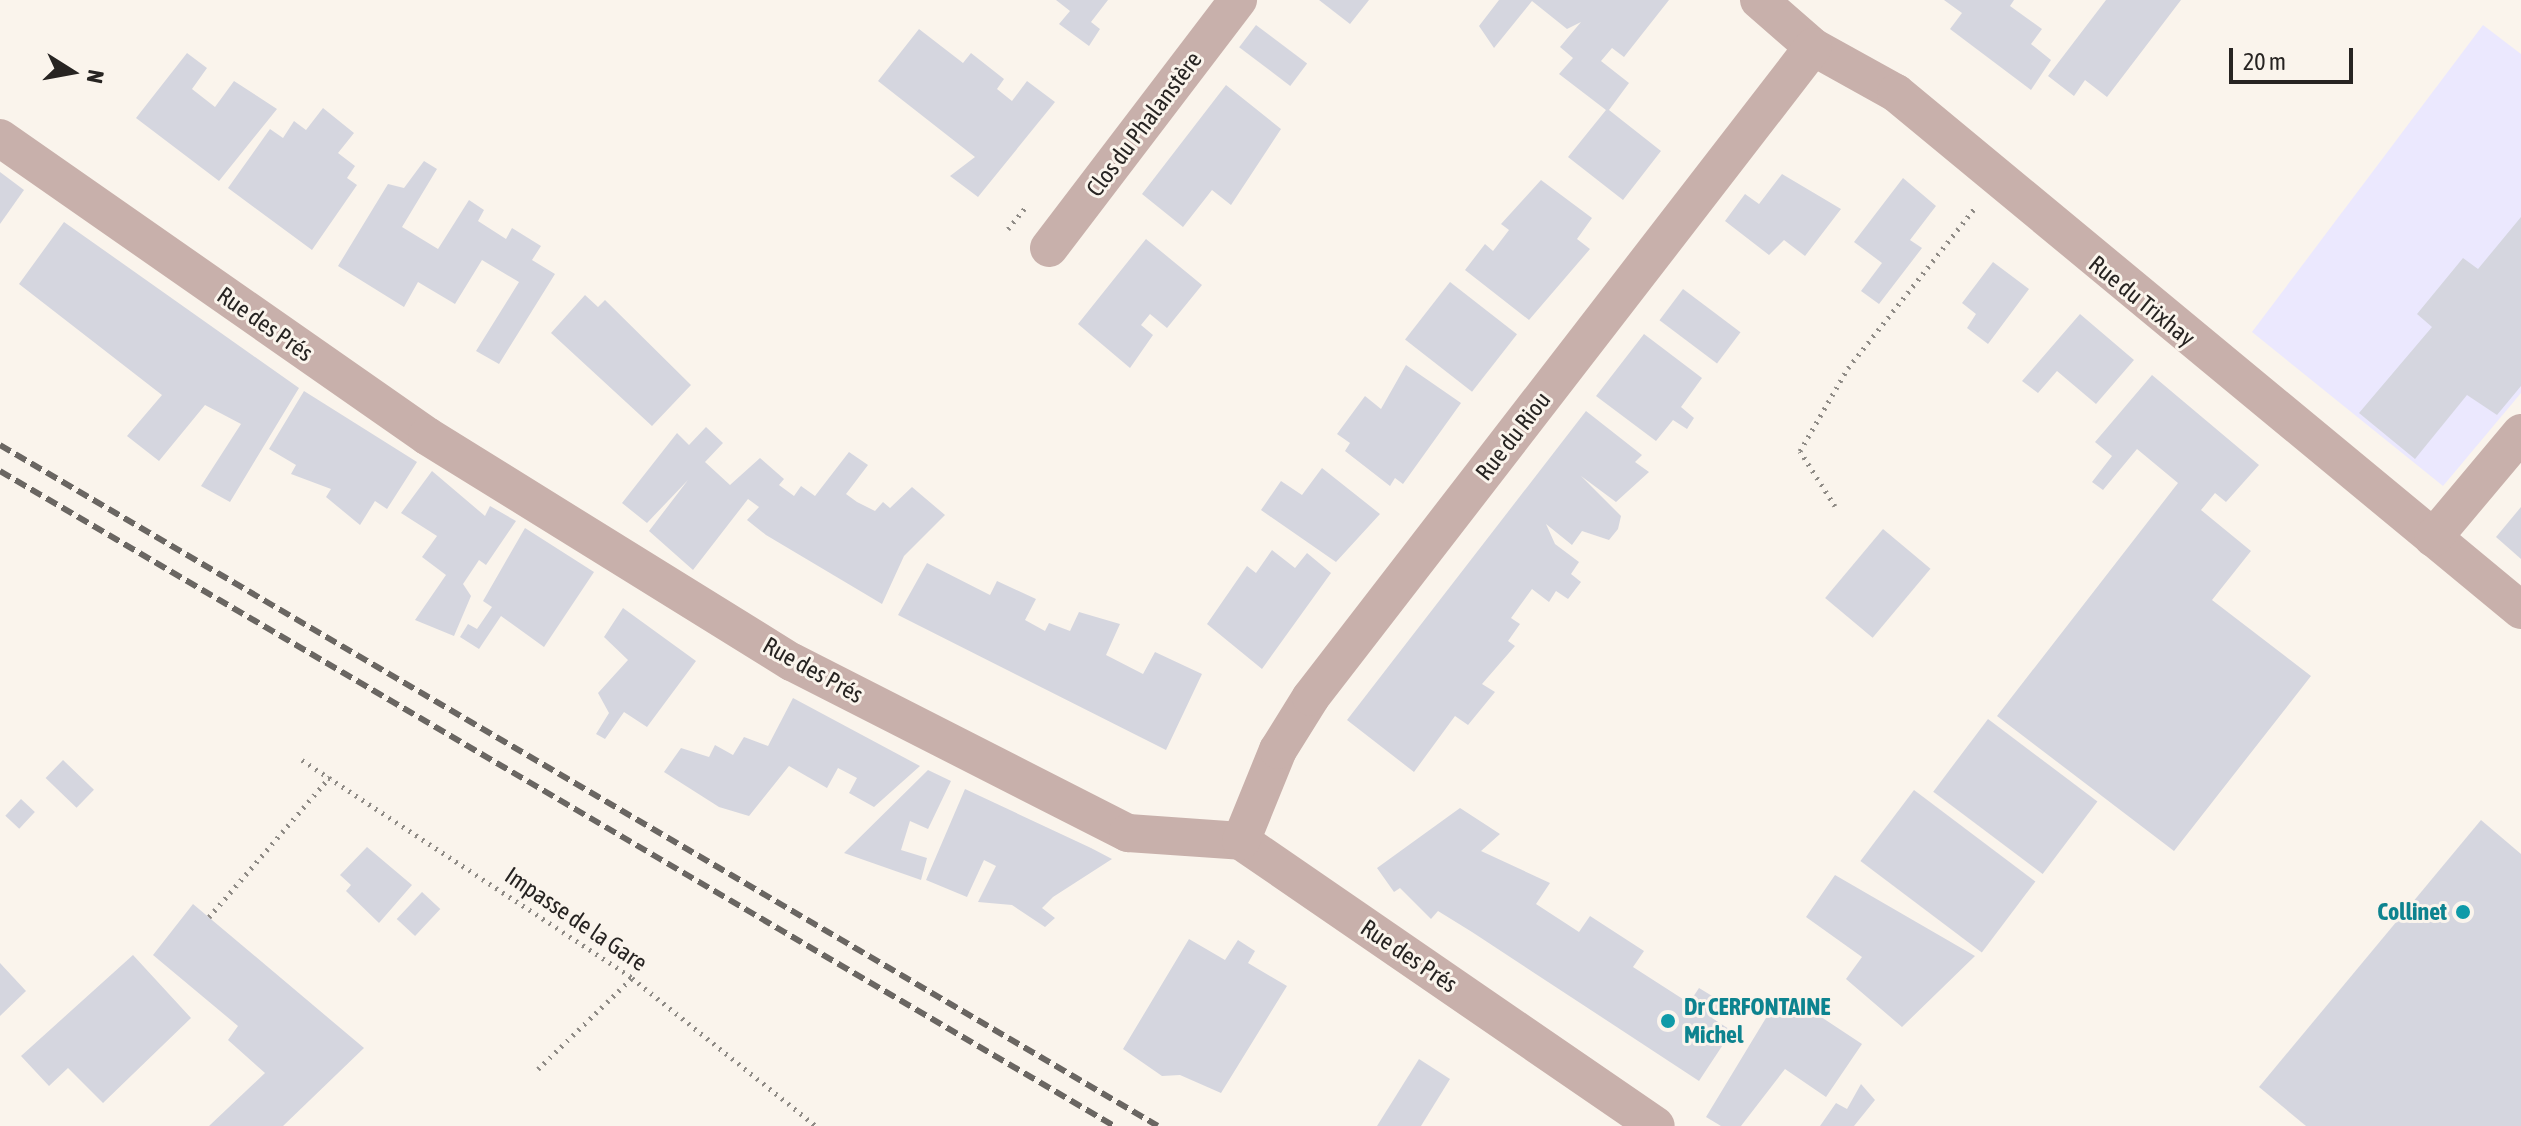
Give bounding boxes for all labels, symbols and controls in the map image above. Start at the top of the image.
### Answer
north arrow [32,32,112,112]
scale bar [2233,32,2357,82]
street label: Clos du Phalanstère [1080,46,1208,202]
text: 20 m [2243,48,2286,75]
text: N [82,68,110,85]
street label: Rue du Trixhay [2083,249,2201,353]
street label: Rue des Prés [212,281,318,367]
street label: Rue du Riou [1470,386,1556,486]
street label: Rue des Prés [758,631,868,709]
street label: Impasse de la Gare [499,861,653,977]
place label: Collinet [2377,898,2447,926]
marker: Collinet [2454,903,2472,921]
street label: Rue des Prés [1355,913,1463,999]
place label: Dr CERFONTAINE Michel [1684,993,1831,1049]
marker: Dr CERFONTAINE Michel [1659,1012,1677,1030]

